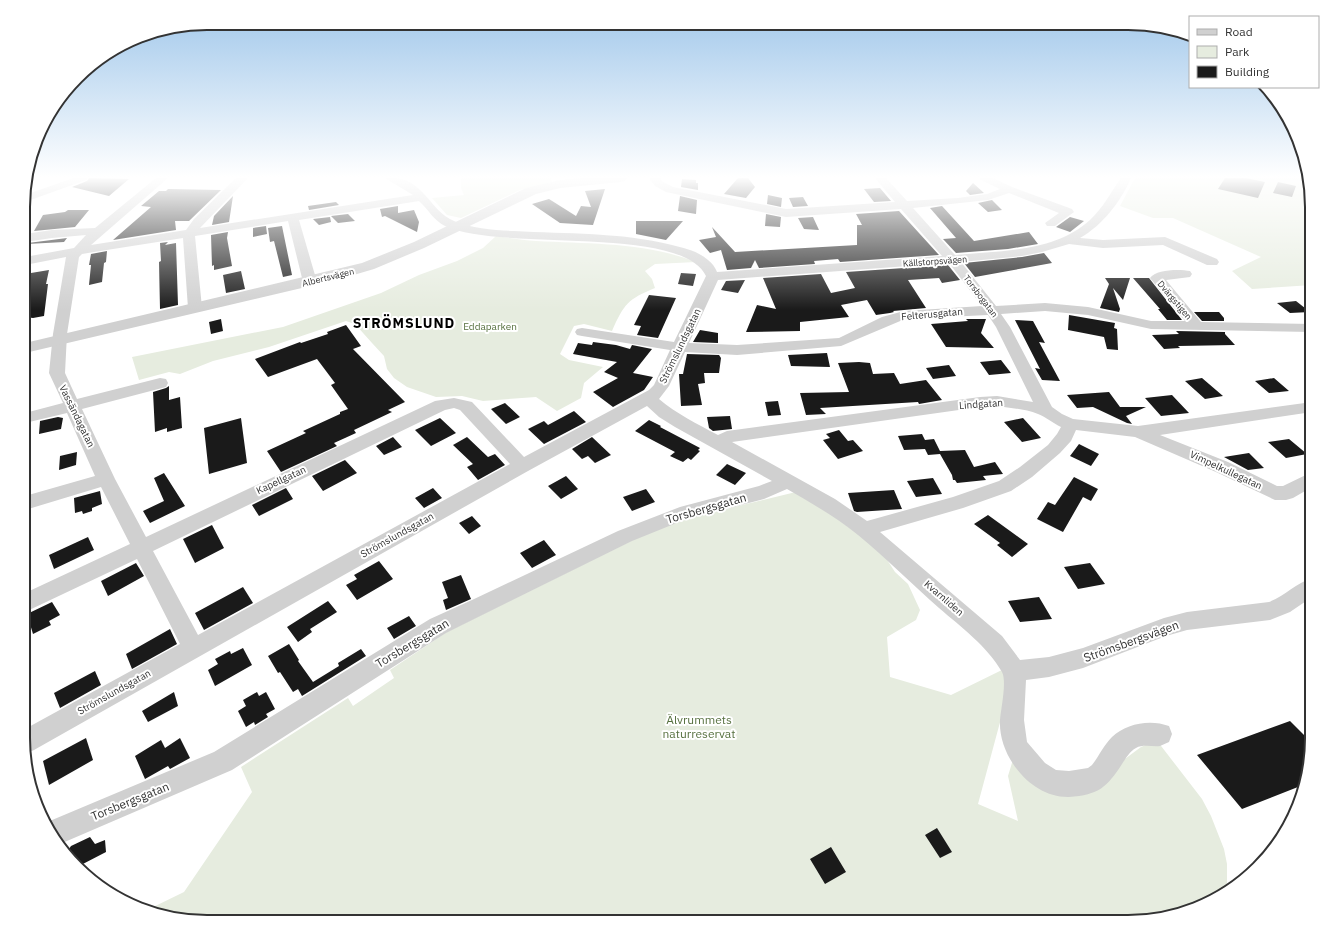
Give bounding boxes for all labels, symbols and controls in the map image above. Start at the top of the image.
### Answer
legend [1189,16,1319,88]
text: Road [1225,24,1253,39]
text: Park [1225,44,1250,59]
text: Building [1225,64,1270,79]
street label: Källstorpsvägen [902,253,968,269]
street label: Albertsvägen [301,265,355,289]
street label: Torsbogatan [962,273,1000,319]
street label: Dvärgstigen [1156,278,1194,322]
street label: Felterusgatan [901,305,963,323]
street label: Strömslundsgatan [656,306,704,386]
district label: STRÖMSLUND [353,314,455,332]
park label: Eddaparken [463,320,517,333]
street label: Vassändagatan [56,383,98,449]
street label: Lindgatan [959,396,1003,412]
street label: Vimpelkullegatan [1188,448,1264,492]
street label: Kapellgatan [254,463,308,497]
street label: Torsbergsgatan [664,489,748,527]
street label: Strömslundsgatan [358,509,436,561]
street label: Kvarnliden [922,577,966,619]
street label: Torsbergsgatan [373,615,451,671]
street label: Strömsbergsvägen [1081,617,1181,665]
street label: Strömslundsgatan [75,666,153,718]
park label: Älvrummets naturreservat [663,712,735,741]
street label: Torsbergsgatan [89,779,171,823]

